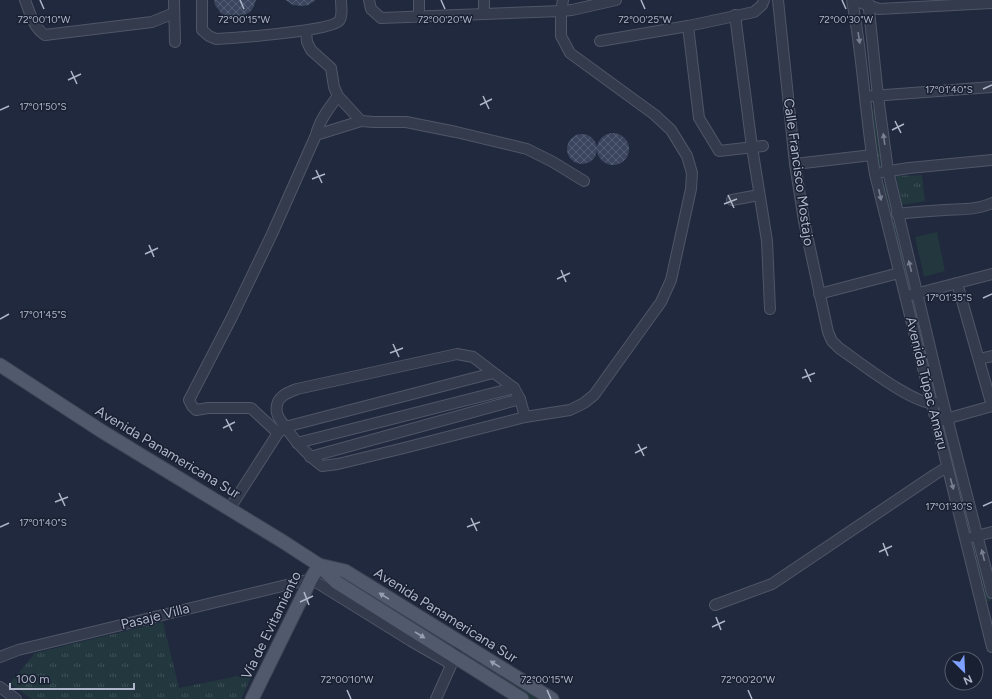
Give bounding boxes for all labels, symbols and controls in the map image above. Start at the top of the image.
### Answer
text: 72°00'10"W [18,13,71,26]
text: 72°00'15"W [218,13,270,26]
text: 72°00'20"W [418,13,473,26]
text: 72°00'25"W [618,13,672,26]
text: 72°00'30"W [819,13,873,26]
one-way arrow [856,32,862,44]
text: 17°01'40"S [925,83,973,96]
street label: Calle Francisco Mostajo [780,97,817,247]
text: 17°01'50"S [19,100,67,113]
one-way arrow [881,133,887,145]
one-way arrow [877,189,883,201]
one-way arrow [907,260,913,273]
text: 17°01'35"S [926,291,972,304]
text: 17°01'45"S [19,308,67,321]
street label: Avenida Túpac Amaru [902,315,951,451]
street label: Avenida Panamericana Sur [92,402,243,503]
one-way arrow [949,478,955,490]
text: 17°01'30"S [926,500,972,513]
text: 17°01'40"S [19,516,67,529]
one-way arrow [980,549,986,561]
street label: Avenida Panamericana Sur [371,564,521,667]
street label: Vía de Evitamiento [238,568,305,682]
one-way arrow [378,592,390,599]
street label: Pasaje Villa [119,600,191,633]
one-way arrow [415,631,425,639]
north arrow [944,651,984,691]
one-way arrow [489,660,501,667]
scale bar [10,665,134,691]
text: 100 m [16,672,50,686]
text: N [961,672,974,687]
text: 72°00'10"W [321,673,374,686]
text: 72°00'15"W [521,673,573,686]
text: 72°00'20"W [721,673,776,686]

